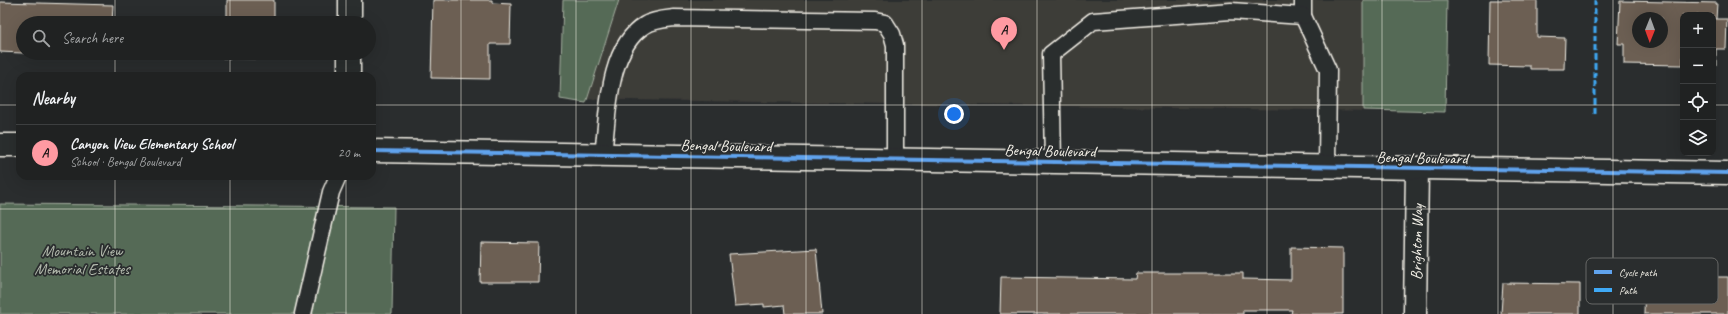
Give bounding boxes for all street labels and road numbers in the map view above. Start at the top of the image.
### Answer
street label: Bengal Boulevard [680,135,774,157]
street label: Bengal Boulevard [1004,140,1098,162]
street label: Bengal Boulevard [1376,147,1470,169]
street label: Brighton Way [1406,202,1428,280]

